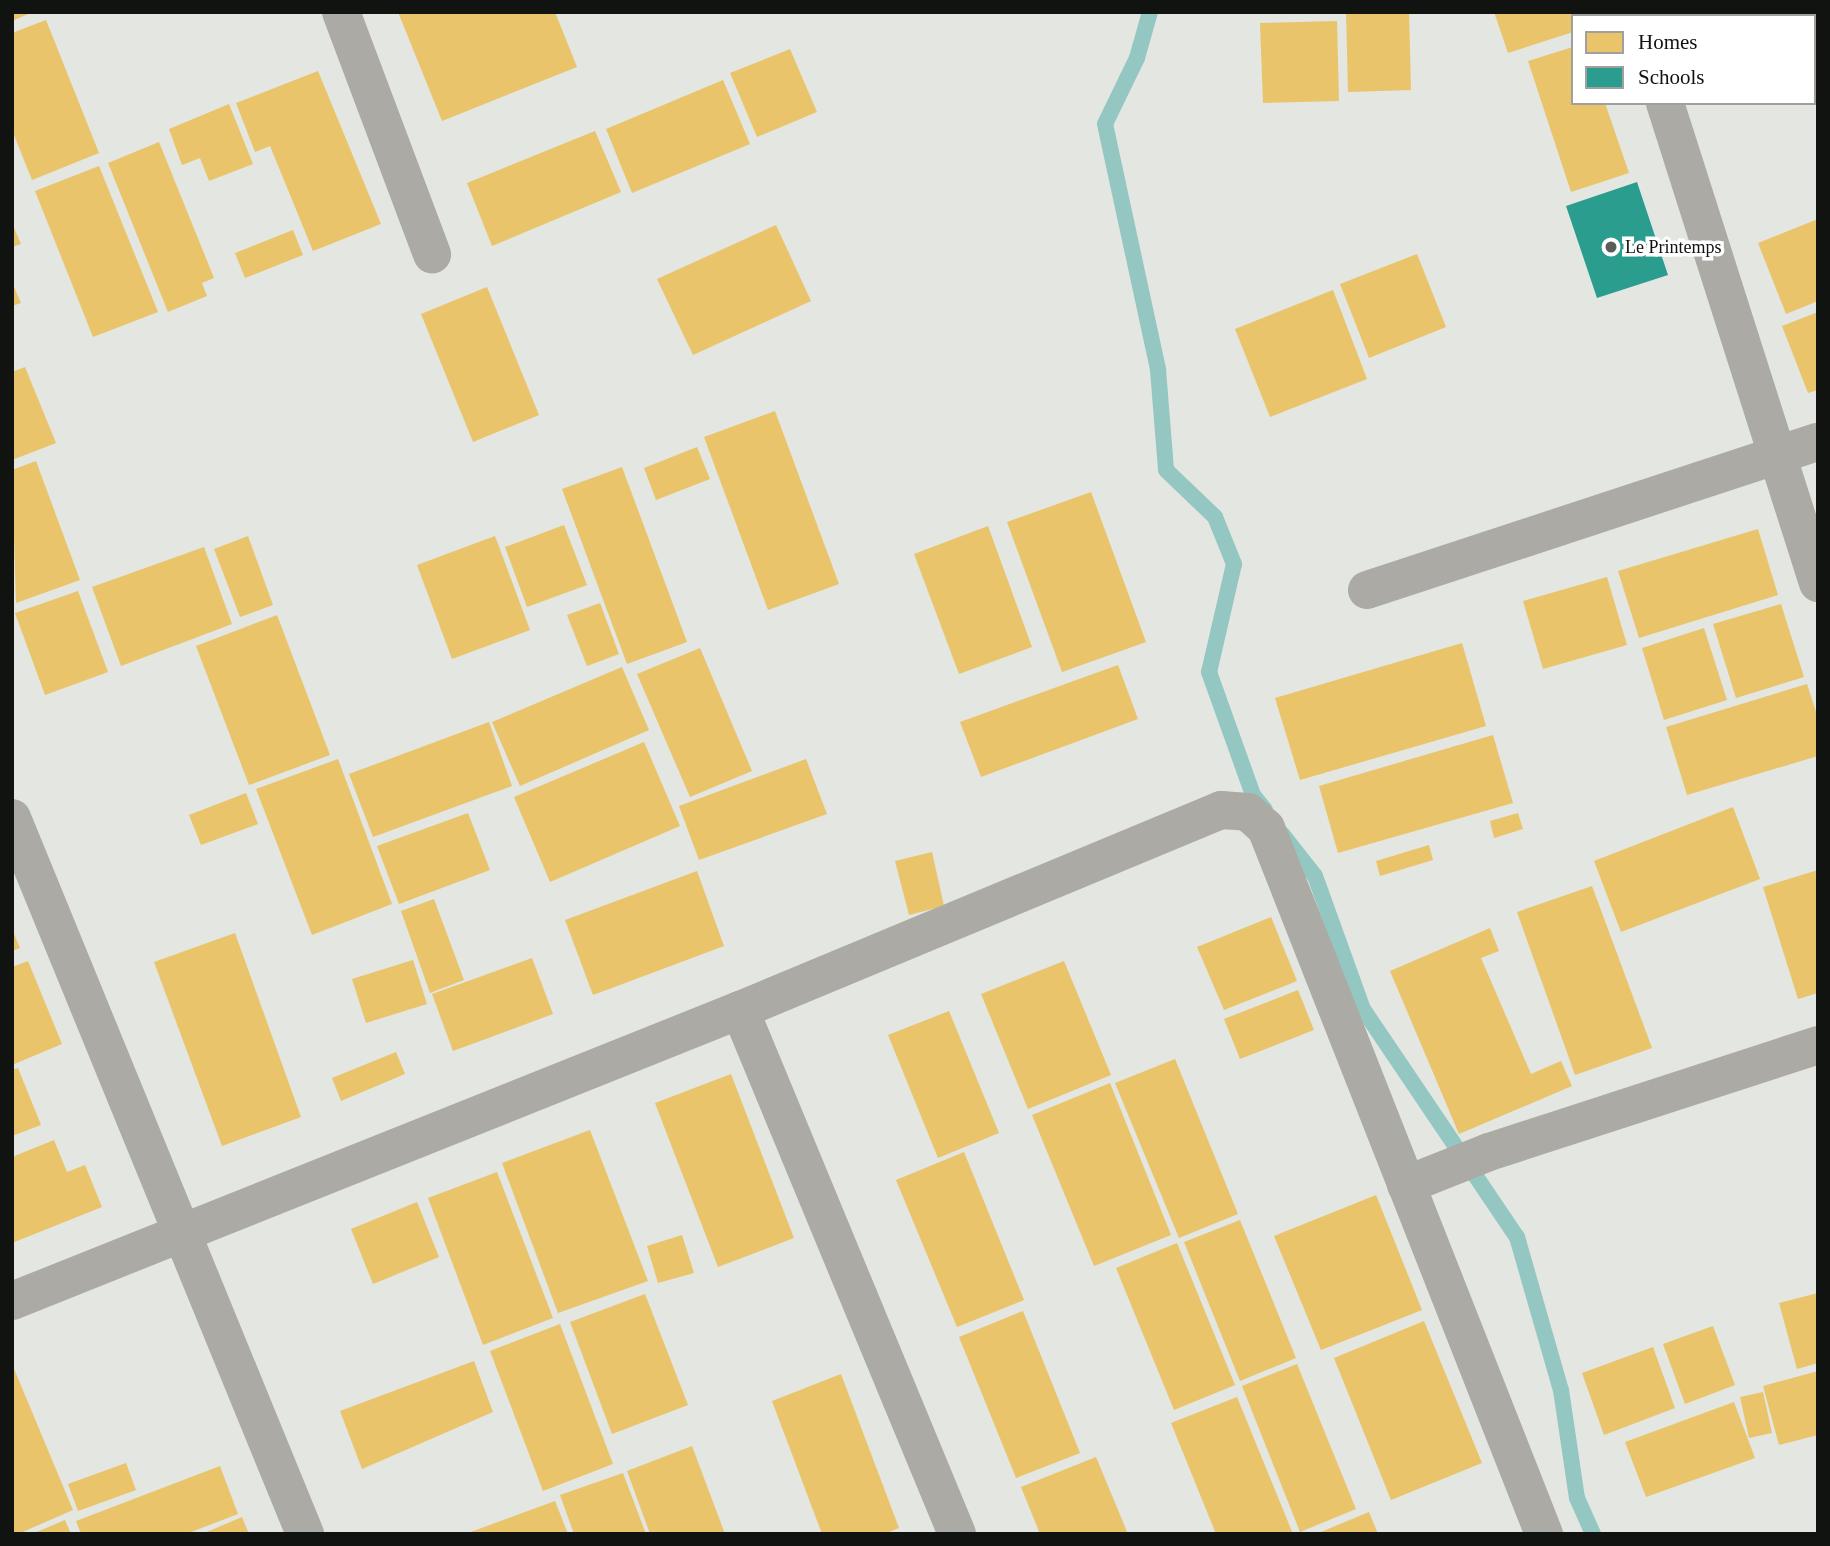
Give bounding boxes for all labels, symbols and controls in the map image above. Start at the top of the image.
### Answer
legend [1571,14,1816,105]
text: Homes [1638,30,1698,54]
text: Schools [1638,65,1705,89]
place label: Le Printemps [1625,236,1721,258]
marker: Le Printemps [1603,239,1619,255]

